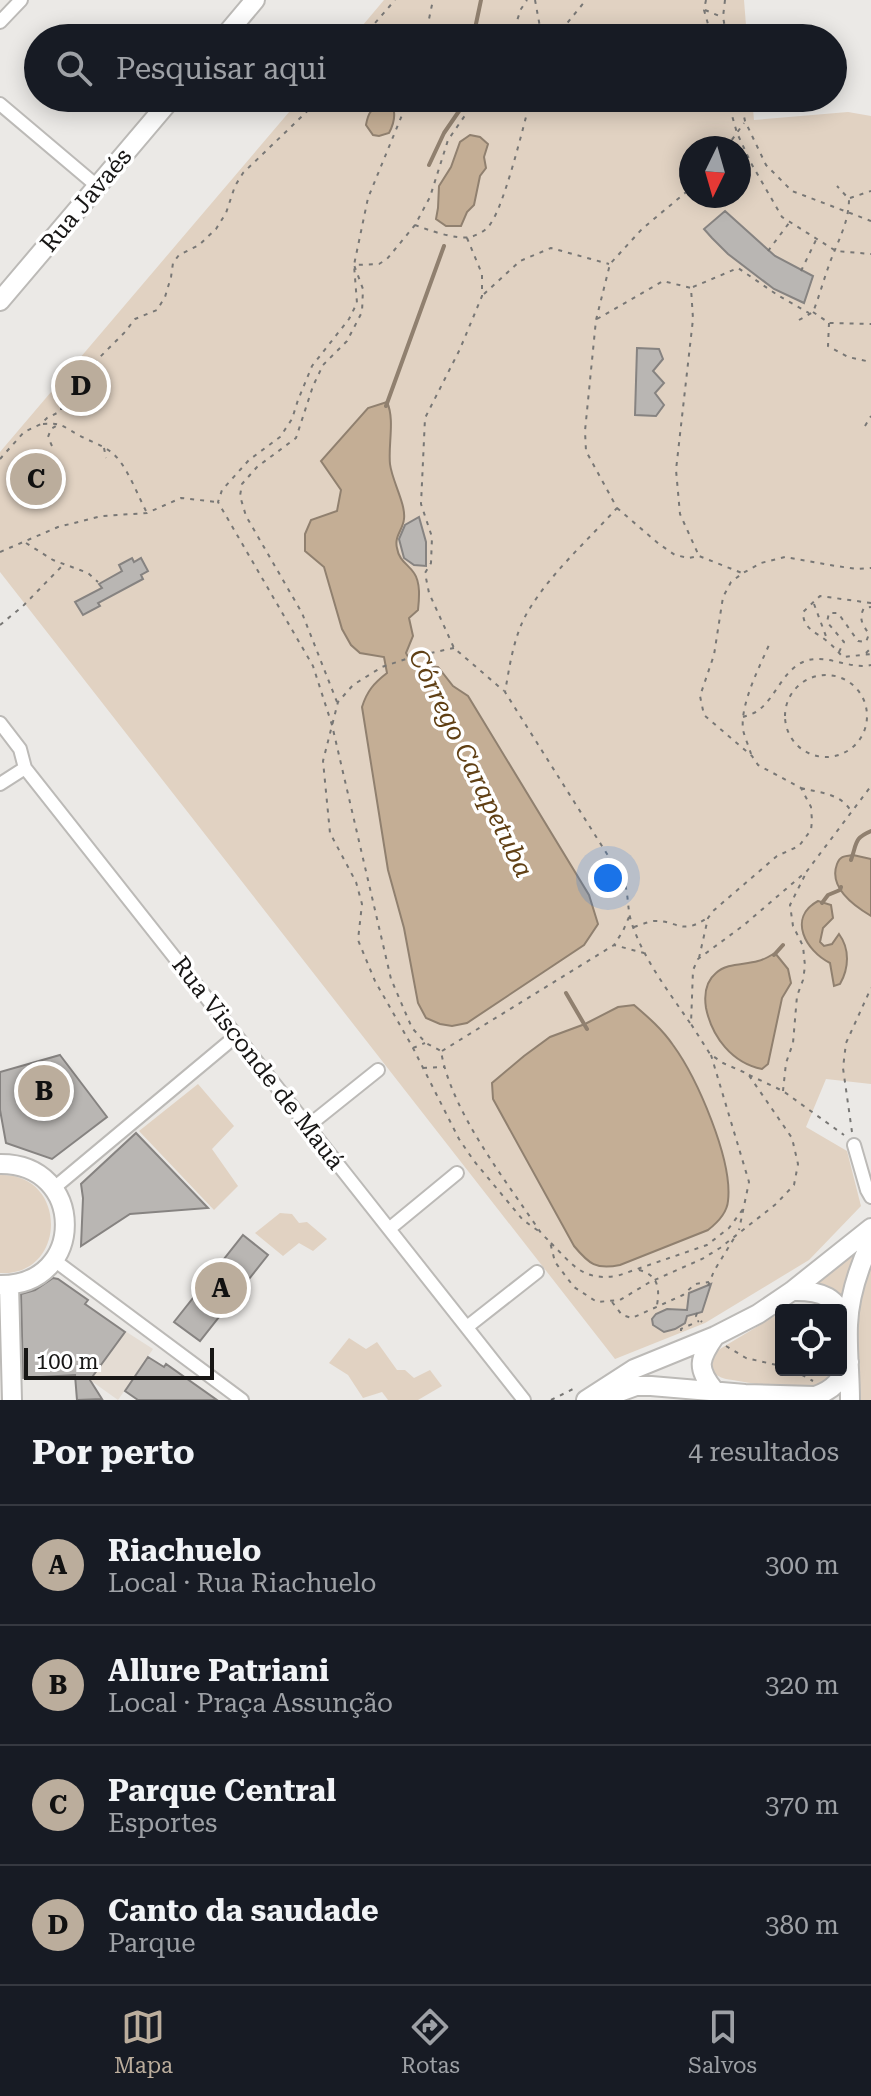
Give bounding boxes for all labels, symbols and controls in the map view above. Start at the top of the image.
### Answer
search box [24,24,847,112]
icon: search [52,46,96,90]
text: Pesquisar aqui [116,51,326,86]
north arrow [679,136,751,208]
street label: Rua Javaés [35,143,137,257]
pin: D [55,356,107,416]
pin: C [10,449,62,509]
water label: Córrego Carapetuba [403,644,539,882]
your location [588,858,628,898]
street label: Rua Visconde de Mauá [166,951,350,1175]
pin: B [18,1061,70,1121]
pin: A [195,1258,247,1318]
map controls [775,1304,847,1376]
button: locate [775,1304,847,1376]
scale bar [24,1344,214,1380]
text: 100 m [36,1349,99,1374]
text: Por perto [32,1432,195,1472]
text: 4 resultados [688,1437,839,1467]
text: Riachuelo [108,1533,261,1568]
text: A [49,1550,67,1580]
text: 300 m [765,1550,839,1580]
text: Local · Rua Riachuelo [108,1568,377,1598]
text: Allure Patriani [108,1653,329,1688]
text: B [49,1670,67,1700]
text: 320 m [765,1670,839,1700]
text: Local · Praça Assunção [108,1688,393,1718]
text: Parque Central [108,1773,336,1808]
text: C [49,1790,67,1820]
text: 370 m [765,1790,839,1820]
text: Esportes [108,1808,217,1838]
text: Canto da saudade [108,1893,379,1928]
text: D [48,1910,68,1940]
text: 380 m [765,1910,839,1940]
text: Parque [108,1928,196,1958]
tab: Mapa [114,2005,173,2078]
tab: Rotas [401,2005,460,2078]
tab: Salvos [688,2005,757,2078]

